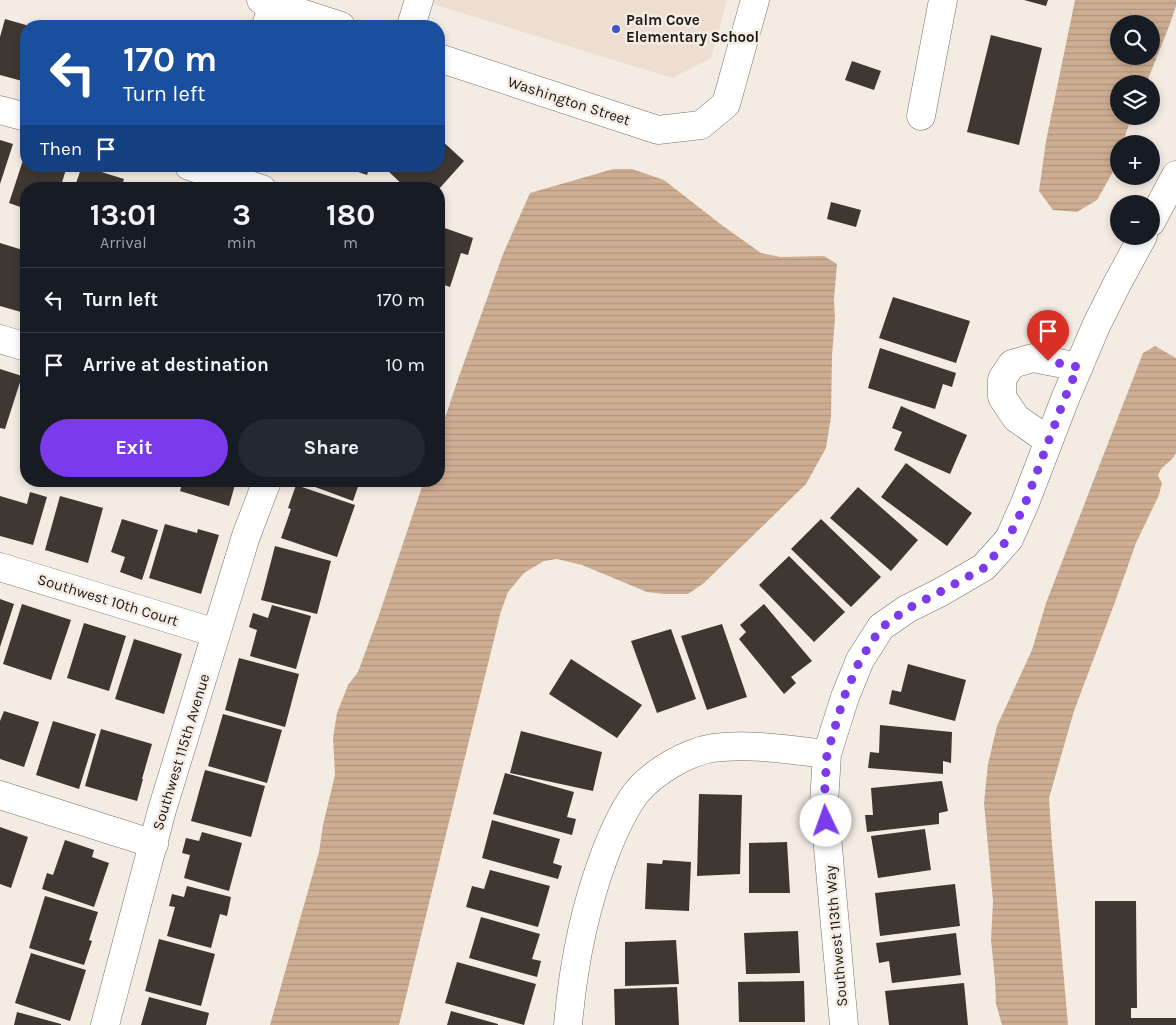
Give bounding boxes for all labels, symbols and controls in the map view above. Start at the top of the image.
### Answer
place label: Palm Cove Elementary School [626,11,759,46]
map controls [1110,15,1160,245]
button: search [1110,15,1160,65]
marker: Palm Cove Elementary School [610,23,622,35]
text: 170 m [123,39,217,80]
icon: left [40,40,105,105]
street label: Washington Street [505,73,633,129]
button: layers [1110,75,1160,125]
text: Turn left [123,81,206,107]
icon: arrive [92,135,120,163]
button: + [1110,135,1160,185]
text: Then [40,138,82,160]
button: − [1110,195,1160,245]
text: 13:01 [90,197,157,233]
text: 3 [232,197,251,233]
text: 180 [326,197,375,233]
text: Arrival [100,233,147,252]
text: min [227,233,256,252]
text: m [343,233,358,252]
icon: left [40,286,68,314]
text: Turn left [83,289,158,311]
text: 170 m [376,289,425,311]
pin [1027,310,1069,361]
icon: arrive [1034,317,1062,345]
icon: arrive [40,351,68,379]
text: Arrive at destination [83,354,269,376]
text: 10 m [385,354,425,376]
button: Exit [40,419,228,477]
button: Share [238,419,425,477]
street label: Southwest 10th Court [35,570,181,630]
street label: Southwest 115th Avenue [149,672,213,832]
position arrow [799,794,851,846]
street label: Southwest 113th Way [821,865,851,1007]

